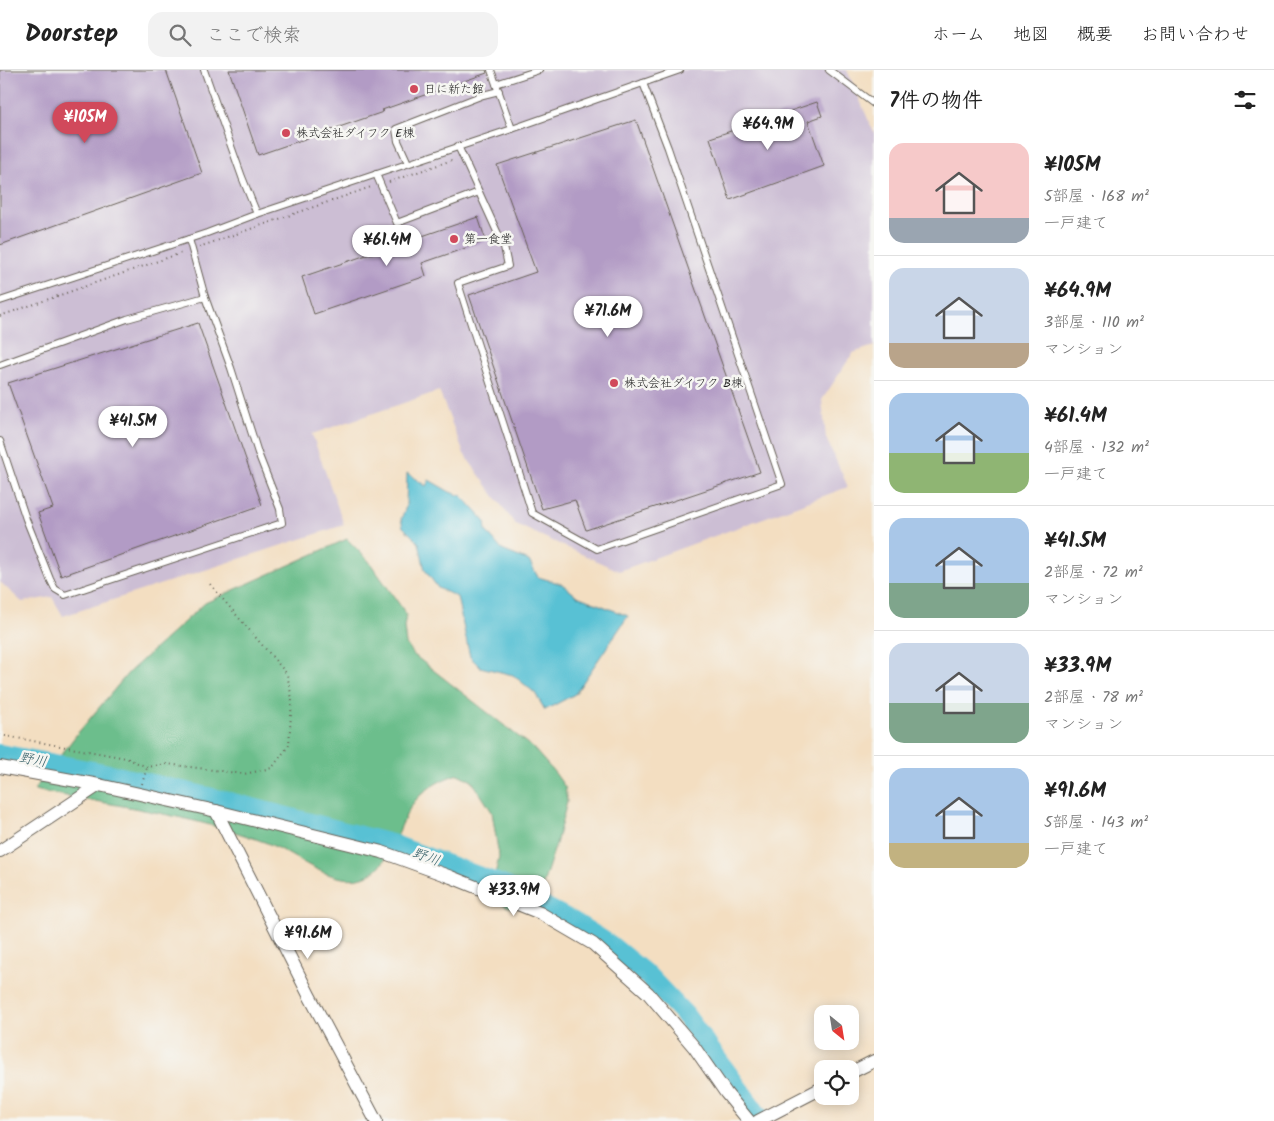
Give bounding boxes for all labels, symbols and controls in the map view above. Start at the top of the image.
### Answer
search box [148,12,498,57]
text: Doorstep [25,15,118,54]
icon: search [166,21,194,49]
text: ここで検索 [206,21,301,51]
text: ホーム [932,21,985,50]
text: 地図 [1013,21,1049,50]
text: 概要 [1077,21,1113,50]
text: お問い合わせ [1141,21,1249,50]
place label: 日に新た館 [424,80,484,99]
marker: 日に新た館 [408,83,420,95]
text: 7件の物件 [889,85,983,118]
icon: filters [1231,86,1259,114]
pin: ¥105M [50,102,120,144]
text: ¥105M [63,105,107,130]
pin: ¥64.9M [727,108,809,151]
text: ¥64.9M [742,112,794,137]
place label: 株式会社ダイフク E棟 [296,124,414,143]
marker: 株式会社ダイフク E棟 [280,127,292,139]
text: ¥105M [1044,149,1101,182]
icon: home [929,163,989,223]
text: 5部屋 · 168 m² [1044,184,1149,209]
text: 一戸建て [1044,211,1108,236]
pin: ¥61.4M [346,224,428,267]
text: ¥61.4M [363,228,411,253]
place label: 第一食堂 [464,230,512,249]
marker: 第一食堂 [448,233,460,245]
text: ¥64.9M [1044,275,1111,308]
icon: home [929,288,989,348]
pin: ¥71.6M [567,296,649,338]
text: ¥71.6M [585,299,631,324]
text: 3部屋 · 110 m² [1044,310,1144,335]
text: マンション [1044,337,1123,362]
place label: 株式会社ダイフク B棟 [624,374,743,393]
marker: 株式会社ダイフク B棟 [608,377,620,389]
text: ¥61.4M [1044,400,1107,433]
pin: ¥41.5M [92,406,174,448]
text: ¥41.5M [109,409,157,434]
icon: home [929,413,989,473]
text: 4部屋 · 132 m² [1044,435,1149,460]
text: 一戸建て [1044,462,1108,487]
text: ¥41.5M [1044,525,1106,558]
icon: home [929,538,989,598]
text: 2部屋 · 72 m² [1044,560,1143,585]
text: マンション [1044,587,1123,612]
text: ¥33.9M [1044,650,1111,683]
icon: home [929,663,989,723]
text: 2部屋 · 78 m² [1044,685,1143,710]
text: マンション [1044,712,1123,737]
water label: 野川 [17,747,49,773]
text: ¥91.6M [1044,775,1106,808]
icon: home [929,788,989,848]
text: 5部屋 · 143 m² [1044,810,1148,835]
text: 一戸建て [1044,837,1108,862]
water label: 野川 [409,842,443,872]
pin: ¥33.9M [473,874,555,917]
text: ¥33.9M [488,878,540,903]
pin: ¥91.6M [267,918,349,960]
text: ¥91.6M [284,921,332,946]
north arrow [814,1005,859,1050]
map controls [814,1005,859,1105]
button: locate [814,1060,859,1105]

